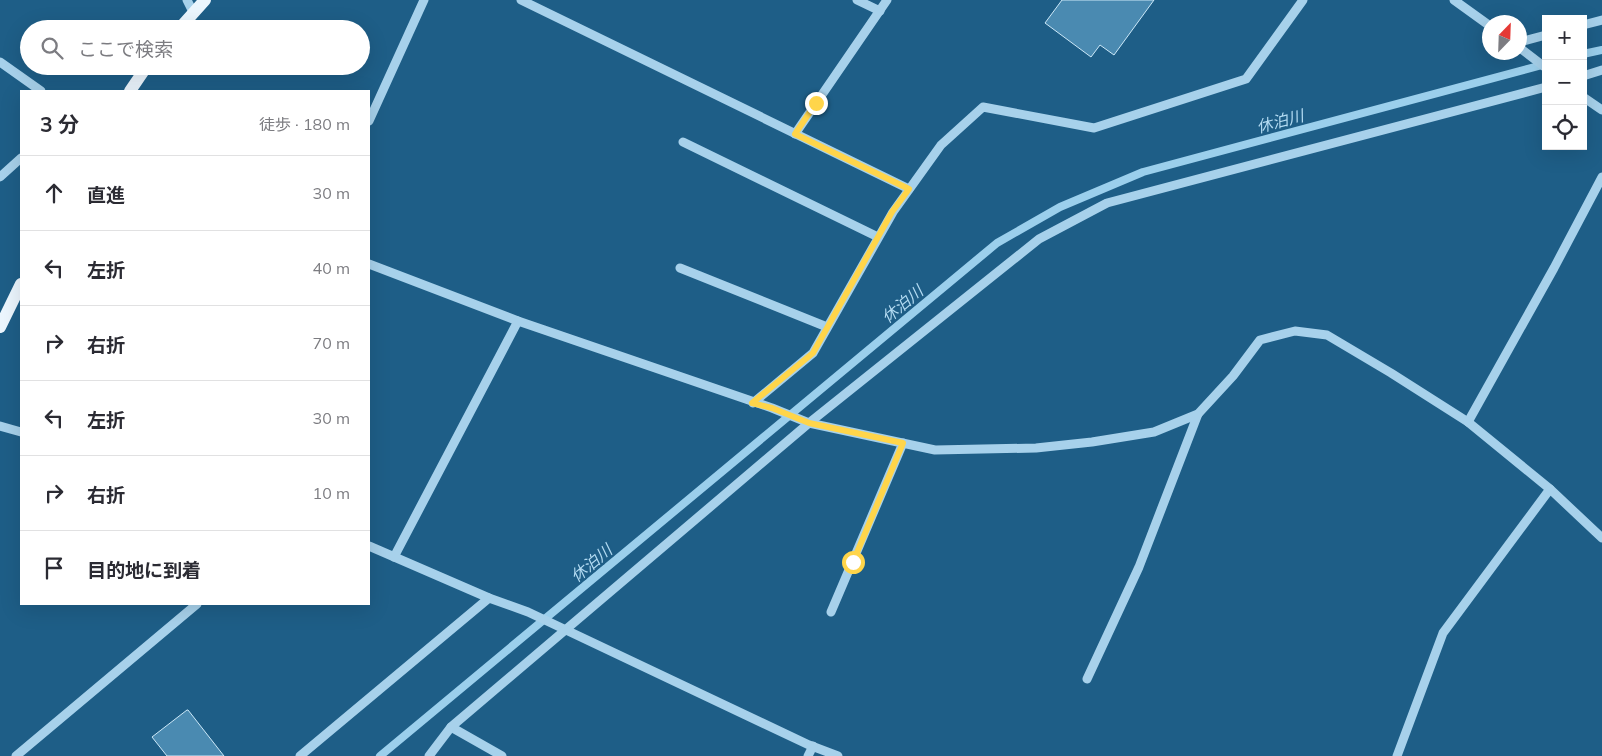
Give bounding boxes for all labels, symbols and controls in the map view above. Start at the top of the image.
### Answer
north arrow [1482,15,1527,60]
map controls [1542,15,1587,150]
button: + [1542,15,1587,60]
search box [20,20,370,75]
icon: search [38,34,66,62]
text: ここで検索 [78,37,173,61]
button: − [1542,60,1587,105]
route end [805,92,828,115]
water label: 休泊川 [1254,105,1308,137]
button: locate [1542,105,1587,150]
text: 3 分 [40,111,79,137]
text: 徒歩 · 180 m [259,114,350,134]
icon: ahead [40,179,68,207]
text: 直進 [87,183,125,207]
text: 30 m [313,183,350,203]
icon: left [40,254,68,282]
text: 左折 [87,258,125,282]
text: 40 m [313,258,350,278]
water label: 休泊川 [877,280,928,327]
icon: right [40,329,68,357]
text: 右折 [87,333,125,357]
text: 70 m [313,333,350,353]
icon: left [40,404,68,432]
text: 左折 [87,408,125,432]
text: 30 m [313,408,350,428]
icon: right [40,479,68,507]
text: 右折 [87,483,125,507]
text: 10 m [313,483,350,503]
water label: 休泊川 [566,539,617,586]
route start [842,551,865,574]
icon: arrive [40,554,68,582]
text: 目的地に到着 [87,558,201,582]

